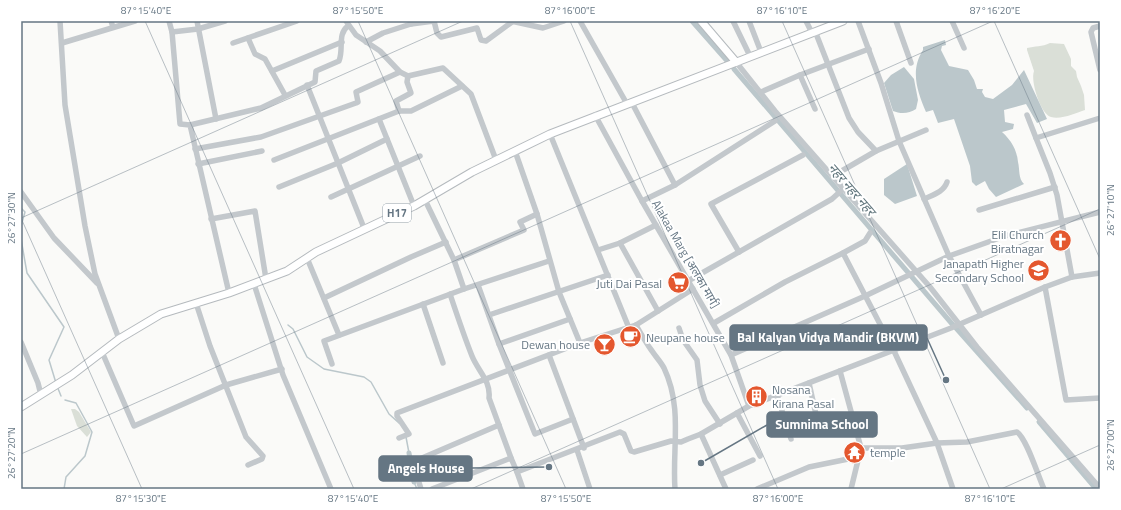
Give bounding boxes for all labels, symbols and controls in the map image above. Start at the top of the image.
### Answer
text: 87°15'40"E [121,3,172,18]
text: 87°15'50"E [333,3,384,18]
text: 87°16'00"E [545,3,596,18]
text: 87°16'10"E [757,3,808,18]
text: 87°16'20"E [970,3,1021,18]
water label: नहर नहर नहर [823,158,882,222]
text: 26°27'10"N [1103,184,1118,236]
text: 26°27'30"N [4,192,19,244]
street label: Alakaa Marg [अलका मार्ग] [647,196,725,312]
road number: H17 [383,204,411,222]
place label: Elil Church Biratnagar [991,225,1044,258]
church icon: Elil Church Biratnagar [1047,228,1073,254]
place label: Janapath Higher Secondary School [935,254,1024,287]
school or university icon: Janapath Higher Secondary School [1026,257,1052,283]
supermarket icon: Juti Dai Pasal [665,270,691,296]
place label: Juti Dai Pasal [596,274,662,293]
cafe icon: Neupane house [618,324,644,350]
callout: Bal Kalyan Vidya Mandir (BKVM) [730,325,927,350]
text: Bal Kalyan Vidya Mandir (BKVM) [737,327,919,347]
place label: Neupane house [646,328,725,347]
bar icon: Dewan house [592,331,618,357]
place label: Dewan house [521,335,590,354]
place label: Nosana Kirana Pasal [772,380,834,413]
building icon: Nosana Kirana Pasal [743,383,769,409]
callout: Sumnima School [767,412,877,437]
text: Sumnima School [775,414,869,434]
text: 26°27'00"N [1103,419,1118,471]
text: 26°27'20"N [4,427,19,479]
temple icon: temple [842,439,868,465]
place label: temple [870,443,905,462]
callout: Angels House [379,456,472,481]
text: Angels House [388,458,465,478]
text: 87°15'30"E [116,491,167,506]
text: 87°15'40"E [328,491,379,506]
text: 87°15'50"E [541,491,592,506]
text: 87°16'00"E [753,491,804,506]
text: 87°16'10"E [965,491,1016,506]

